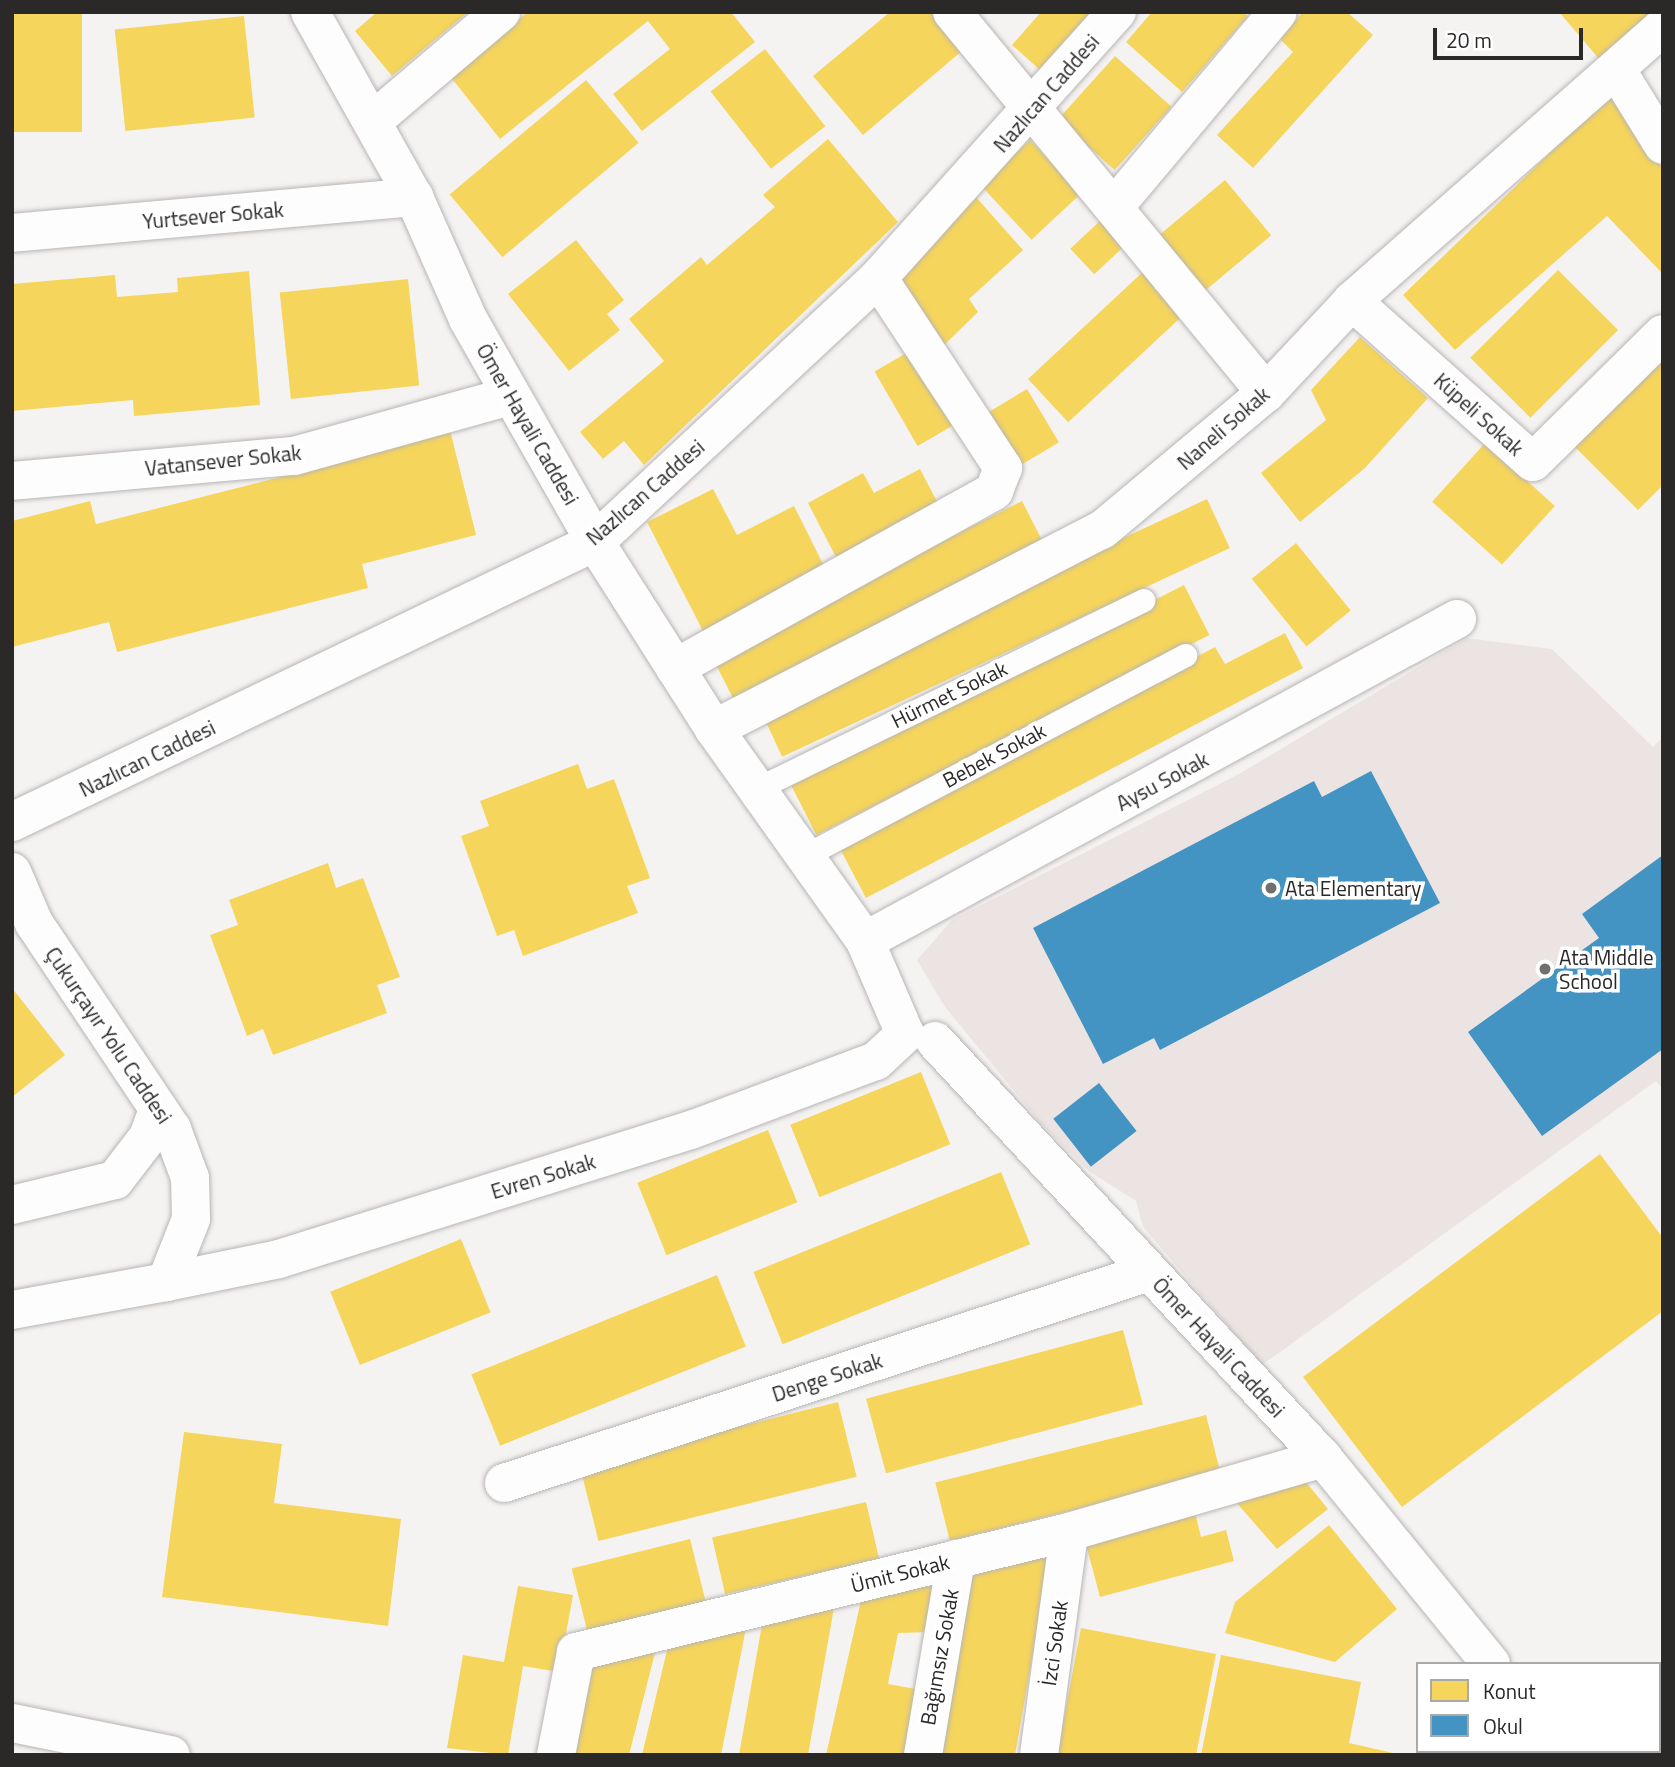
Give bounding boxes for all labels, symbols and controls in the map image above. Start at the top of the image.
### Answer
scale bar [1437,14,1588,58]
text: 20 m [1446,24,1492,56]
street label: Nazlıcan Caddesi [988,29,1104,157]
street label: Yurtsever Sokak [141,196,285,234]
street label: Ömer Hayali Caddesi [472,339,584,509]
street label: Küpeli Sokak [1429,367,1529,461]
street label: Naneli Sokak [1172,381,1274,475]
street label: Nazlıcan Caddesi [581,434,709,550]
street label: Vatansever Sokak [144,439,302,481]
street label: Hürmet Sokak [887,655,1011,733]
street label: Nazlıcan Caddesi [75,714,219,802]
street label: Bebek Sokak [938,717,1050,793]
street label: Aysu Sokak [1112,746,1212,816]
place label: Ata Elementary [1285,875,1421,901]
marker: Ata Elementary [1263,880,1279,896]
street label: Çukurçayır Yolu Caddesi [41,942,177,1128]
place label: Ata Middle School [1559,944,1654,994]
marker: Ata Middle School [1537,961,1553,977]
street label: Evren Sokak [488,1148,598,1204]
street label: Ömer Hayali Caddesi [1148,1272,1290,1422]
street label: Denge Sokak [769,1347,885,1407]
street label: Ümit Sokak [848,1549,952,1597]
street label: Bağımsız Sokak [915,1587,963,1727]
street label: İzci Sokak [1036,1599,1072,1687]
legend [1416,1662,1661,1753]
text: Konut [1483,1675,1536,1707]
text: Okul [1483,1710,1523,1742]

